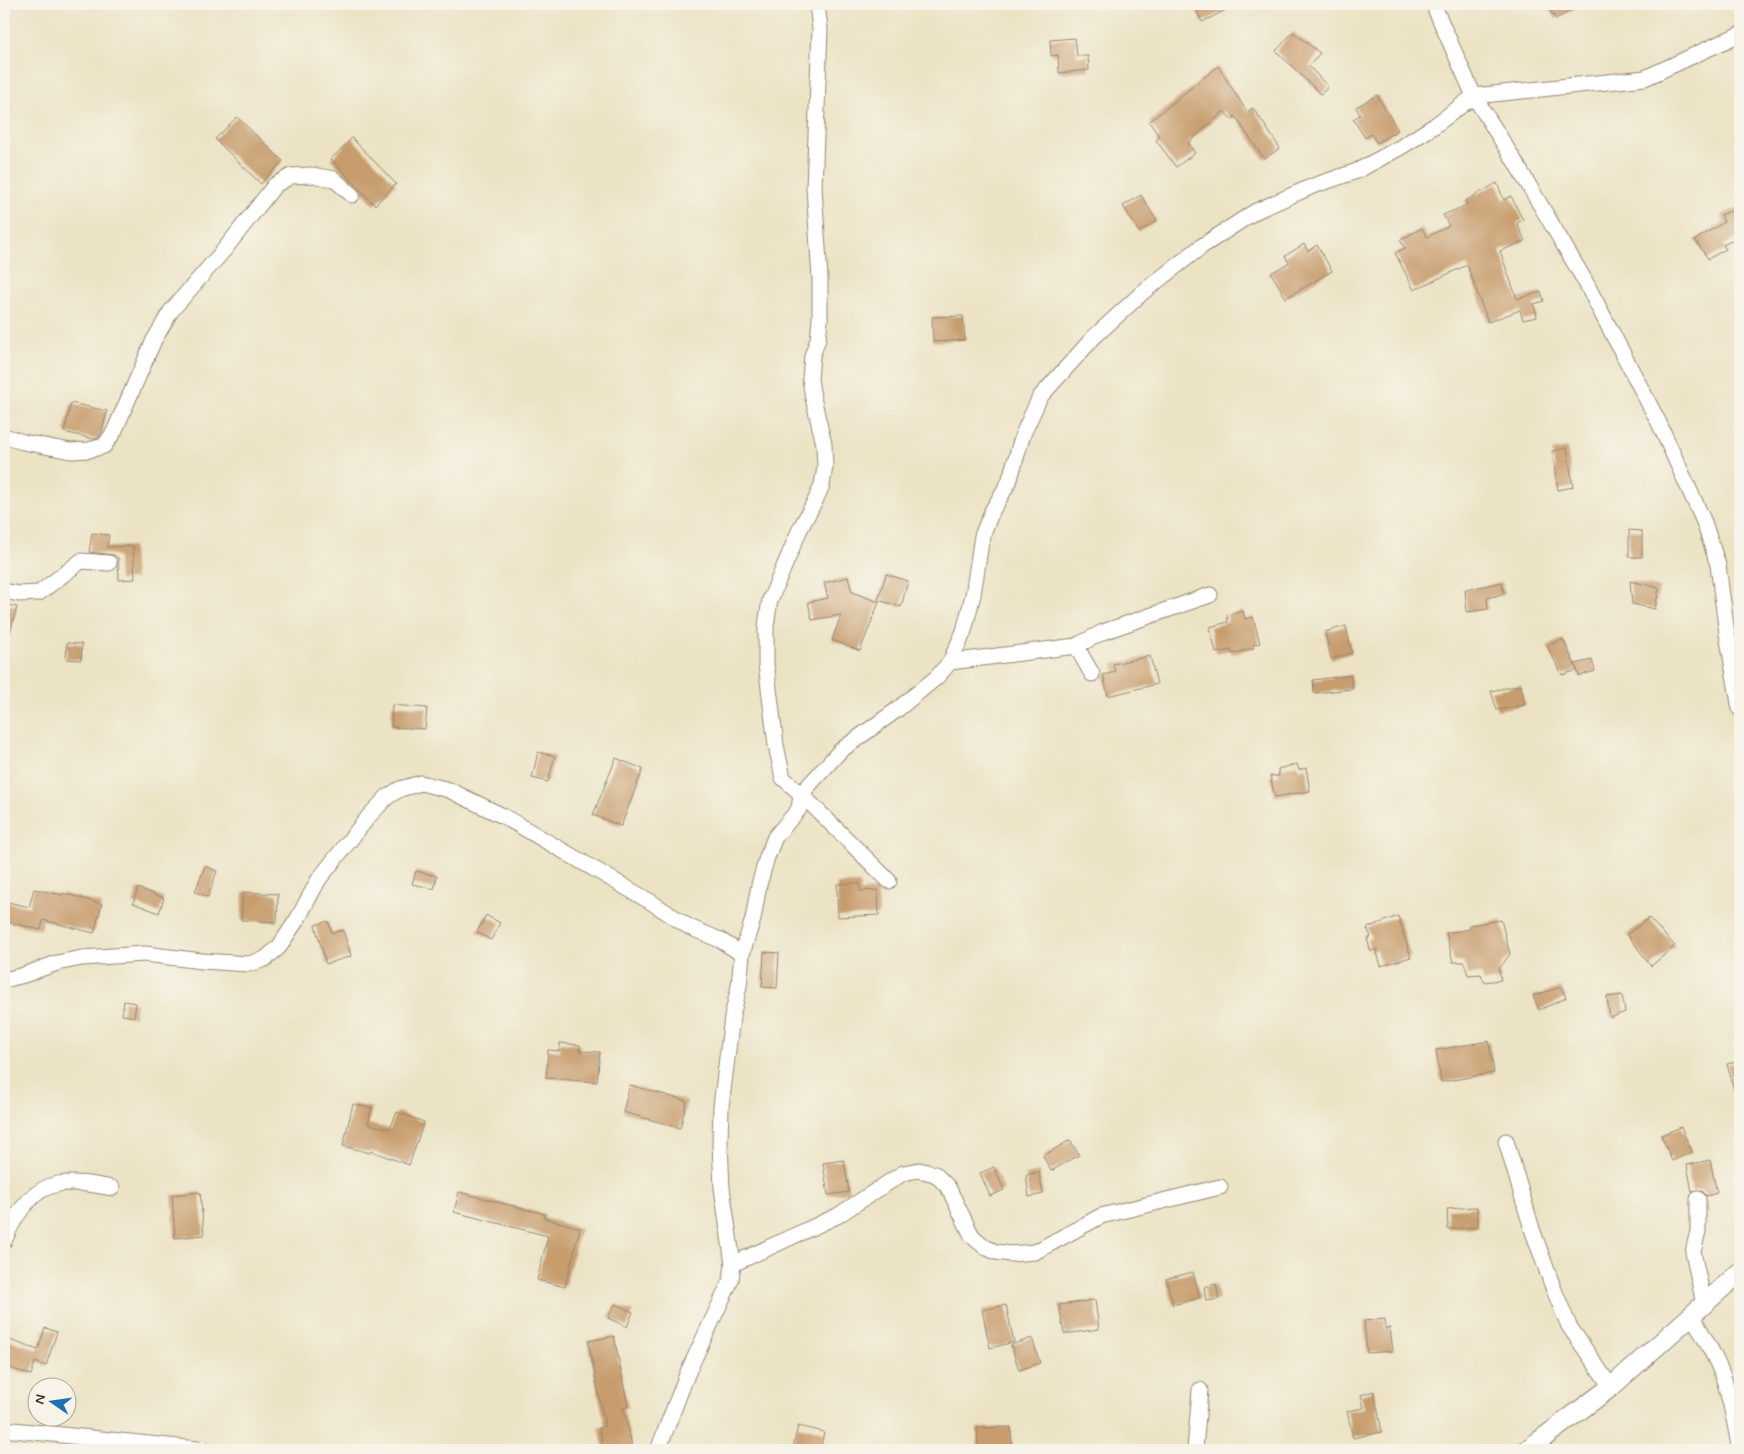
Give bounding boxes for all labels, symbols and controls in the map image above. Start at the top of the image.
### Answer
north arrow [28,1376,78,1426]
text: N [30,1393,50,1406]

